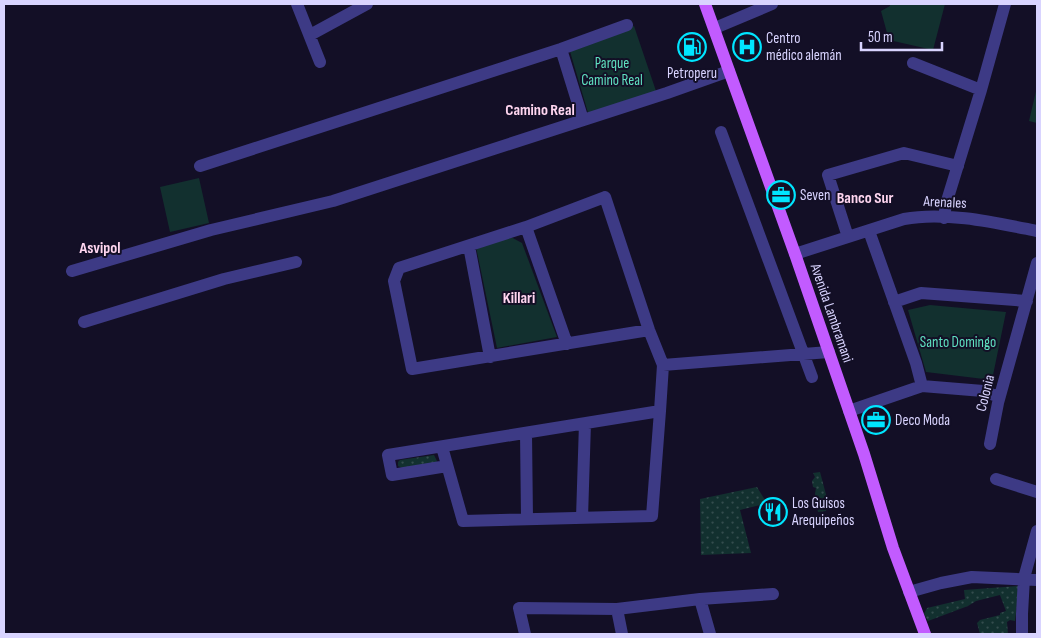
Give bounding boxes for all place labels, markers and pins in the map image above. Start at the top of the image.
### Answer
place label: Centro médico alemán [766,29,842,65]
fuel station icon: Petroperu [677,32,707,62]
hospital icon: Centro médico alemán [732,32,762,62]
place label: Petroperu [667,64,717,83]
office icon: Seven [766,180,796,210]
place label: Seven [800,186,830,205]
office icon: Deco Moda [861,405,891,435]
place label: Deco Moda [895,411,950,430]
place label: Los Guisos Arequipeños [791,494,854,530]
restaurant icon: Los Guisos Arequipeños [758,497,788,527]

